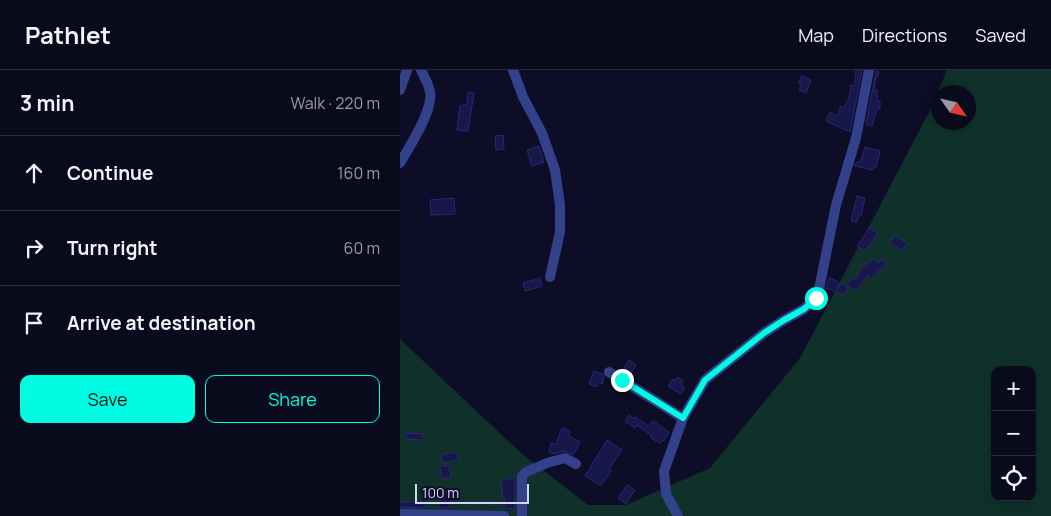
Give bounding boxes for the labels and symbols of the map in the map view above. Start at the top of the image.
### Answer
north arrow [931,85,976,130]
route start [805,287,828,310]
route end [611,369,634,392]
scale bar [415,481,529,504]

